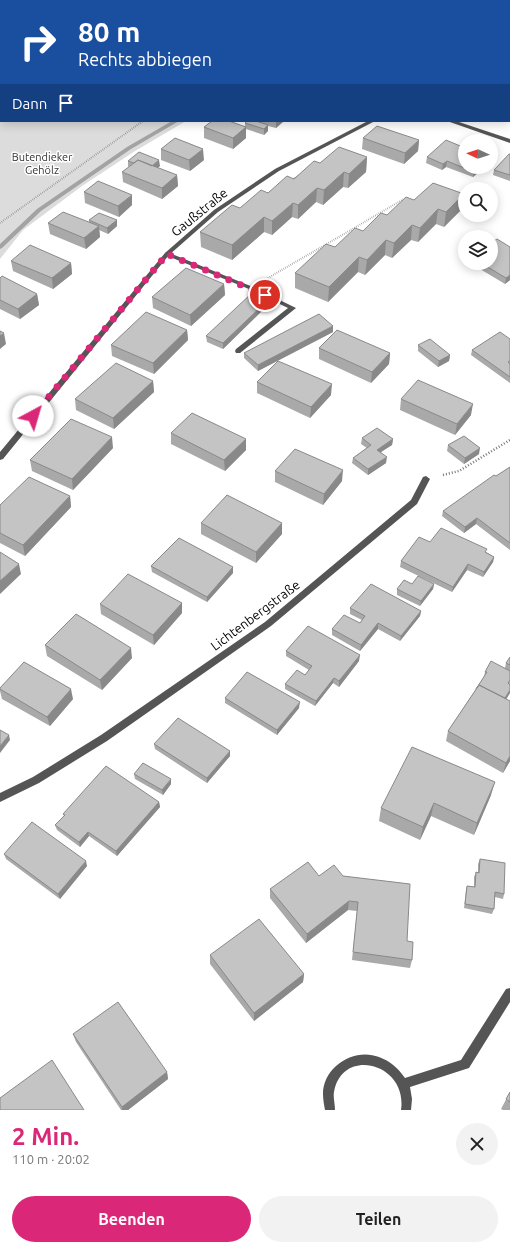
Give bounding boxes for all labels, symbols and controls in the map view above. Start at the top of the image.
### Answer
icon: right [12,16,64,68]
text: 80 m [78,16,140,47]
text: Rechts abbiegen [78,49,212,69]
icon: arrive [55,92,77,114]
text: Dann [12,95,47,112]
north arrow [458,134,498,174]
map controls [458,134,498,270]
park label: Butendieker Gehölz [12,151,73,176]
button: search [458,182,498,222]
street label: Gaußstraße [168,185,230,239]
button: layers [458,230,498,270]
pin [248,278,282,312]
icon: arrive [254,284,276,306]
position arrow [12,395,54,437]
street label: Lichtenbergstraße [208,577,302,653]
text: 2 Min. [12,1123,79,1150]
button: close [456,1123,498,1165]
text: 110 m · 20:02 [12,1152,90,1166]
button: Beenden [12,1196,251,1242]
button: Teilen [259,1196,498,1242]

